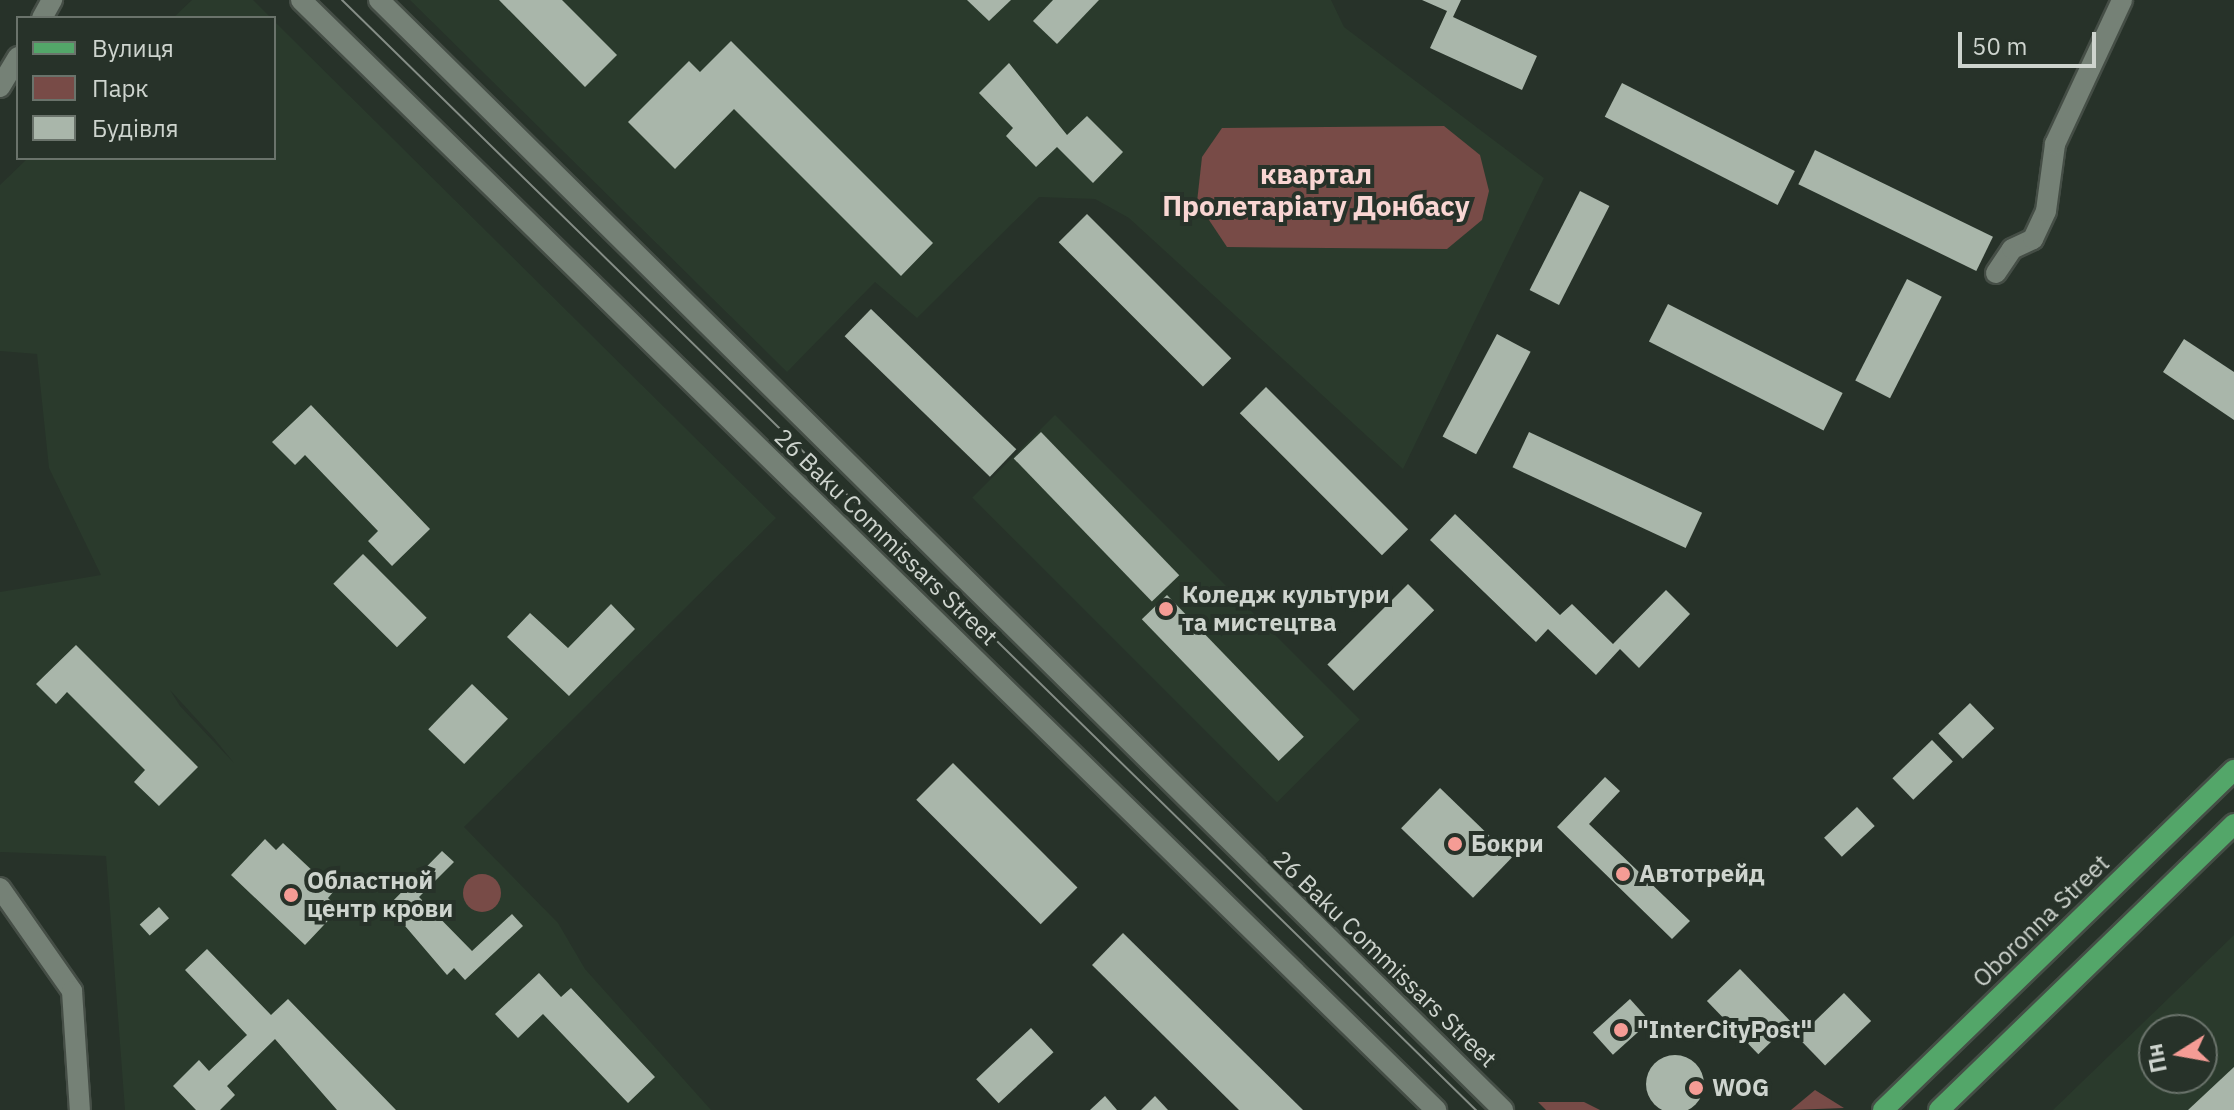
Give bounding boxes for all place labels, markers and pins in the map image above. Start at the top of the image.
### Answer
place label: Коледж культури та мистецтва [1182,581,1390,637]
marker: Коледж культури та мистецтва [1157,600,1175,618]
place label: Бокри [1471,830,1544,858]
marker: Бокри [1446,835,1464,853]
place label: Автотрейд [1639,860,1765,888]
marker: Автотрейд [1614,865,1632,883]
place label: Областной центр крови [307,867,453,923]
marker: Областной центр крови [282,886,300,904]
place label: "InterCityPost" [1637,1016,1812,1044]
marker: "InterCityPost" [1612,1021,1630,1039]
place label: WOG [1712,1074,1769,1102]
marker: WOG [1687,1079,1705,1097]

